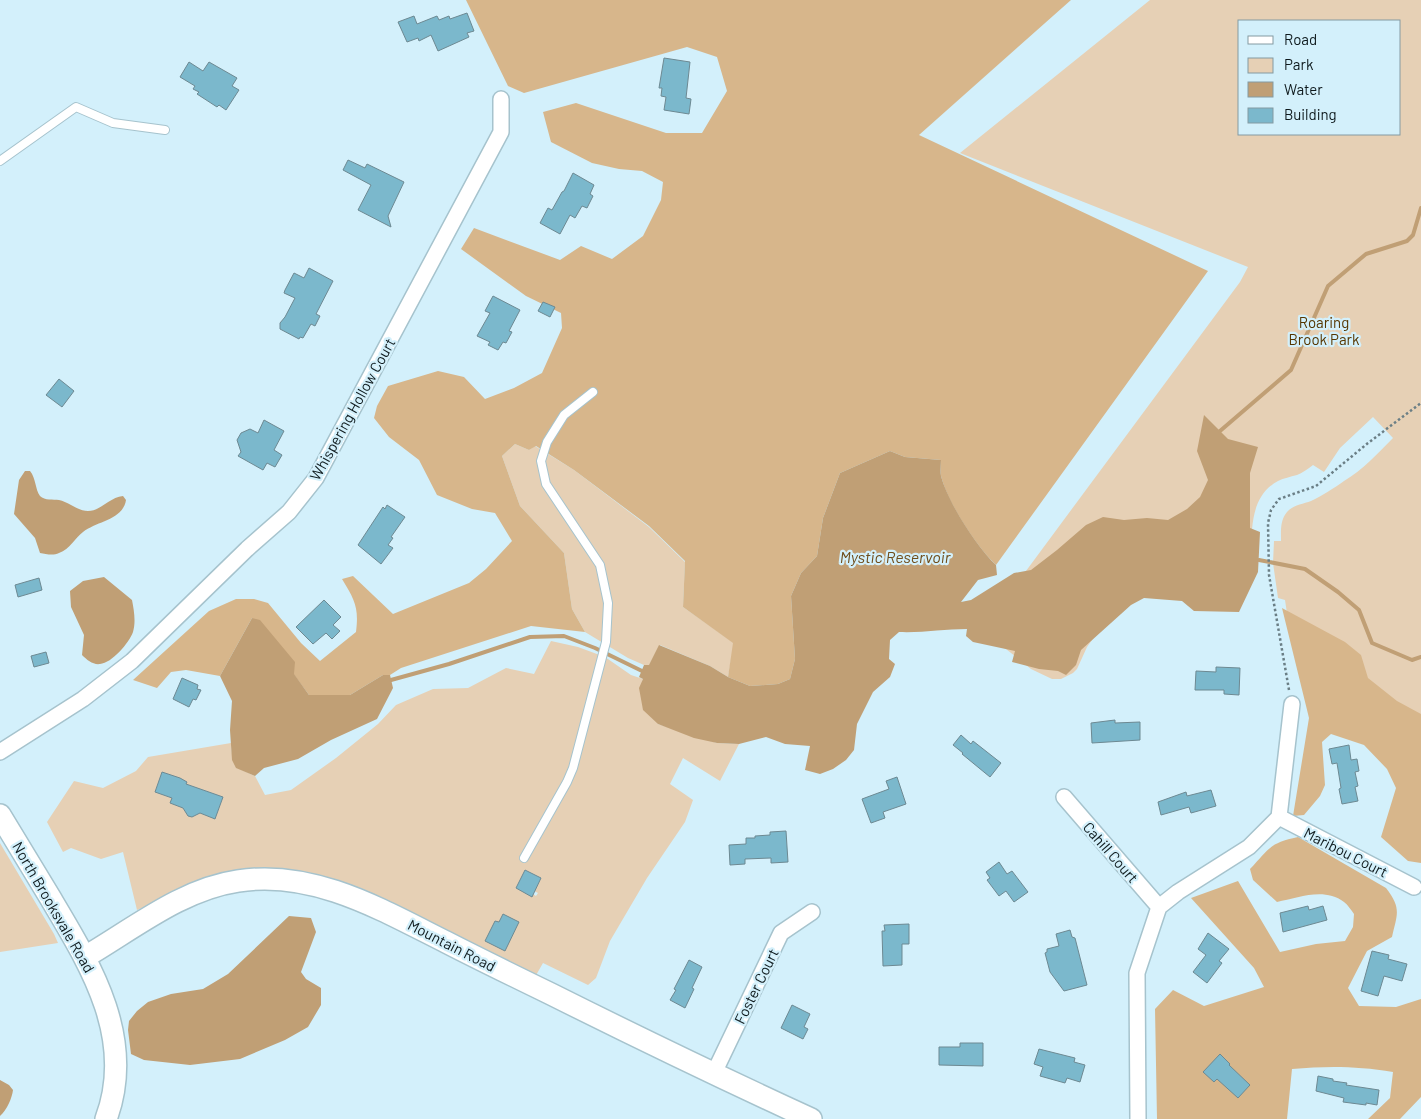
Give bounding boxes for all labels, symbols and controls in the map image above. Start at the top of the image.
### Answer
legend [1238,20,1401,135]
text: Road [1284,30,1317,48]
text: Park [1284,55,1314,73]
text: Water [1284,80,1323,98]
text: Building [1284,105,1337,123]
park label: Roaring Brook Park [1288,313,1360,348]
street label: Whispering Hollow Court [305,335,399,483]
water label: Mystic Reservoir [840,547,952,566]
street label: Cahill Court [1080,818,1142,886]
street label: Maribou Court [1301,823,1391,881]
street label: North Brooksvale Road [9,838,99,976]
street label: Mountain Road [405,915,499,975]
street label: Foster Court [730,945,782,1027]

